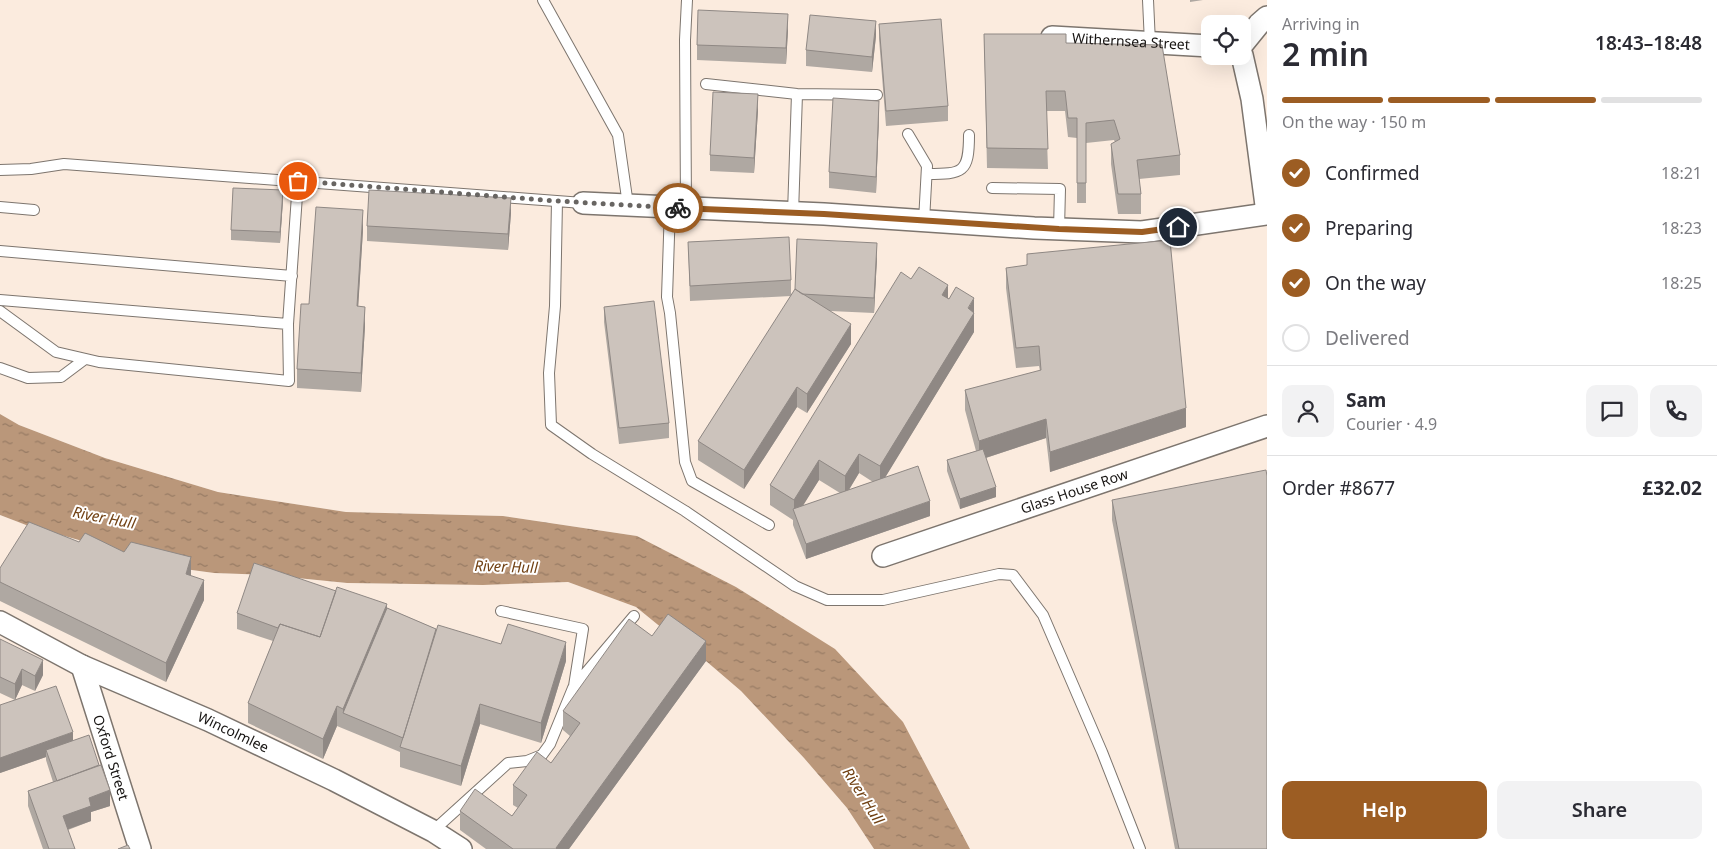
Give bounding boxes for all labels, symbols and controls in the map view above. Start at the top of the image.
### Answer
text: Arriving in [1282,13,1360,35]
map controls [1201,15,1251,65]
button: locate [1201,15,1251,65]
street label: Withernsea Street [1071,28,1190,54]
text: 18:43–18:48 [1595,30,1702,56]
text: 2 min [1282,32,1369,75]
text: On the way · 150 m [1282,111,1426,133]
icon: check [1282,159,1310,187]
pin [277,160,319,202]
text: Confirmed [1325,160,1420,186]
text: 18:21 [1661,162,1702,184]
icon: bag [284,167,312,195]
courier [653,183,703,233]
icon: bike [664,194,692,222]
pin [1157,206,1199,248]
icon: home [1164,213,1192,241]
icon: check [1282,214,1310,242]
text: Preparing [1325,215,1413,241]
text: 18:23 [1661,217,1702,239]
icon: check [1282,269,1310,297]
text: On the way [1325,270,1426,296]
text: 18:25 [1661,272,1702,294]
text: Delivered [1325,325,1410,351]
button: person [1282,385,1334,437]
button: chat [1586,385,1638,437]
button: phone [1650,385,1702,437]
text: Sam [1346,387,1386,413]
text: Courier · 4.9 [1346,413,1437,435]
street label: Glass House Row [1018,464,1130,518]
text: Order #8677 [1282,475,1395,501]
text: £32.02 [1642,475,1702,501]
water label: River Hull [71,501,138,533]
water label: River Hull [474,555,539,577]
street label: Wincolmlee [195,707,272,757]
street label: Oxford Street [89,712,134,802]
water label: River Hull [839,763,890,829]
button: Help [1282,781,1487,839]
button: Share [1497,781,1702,839]

